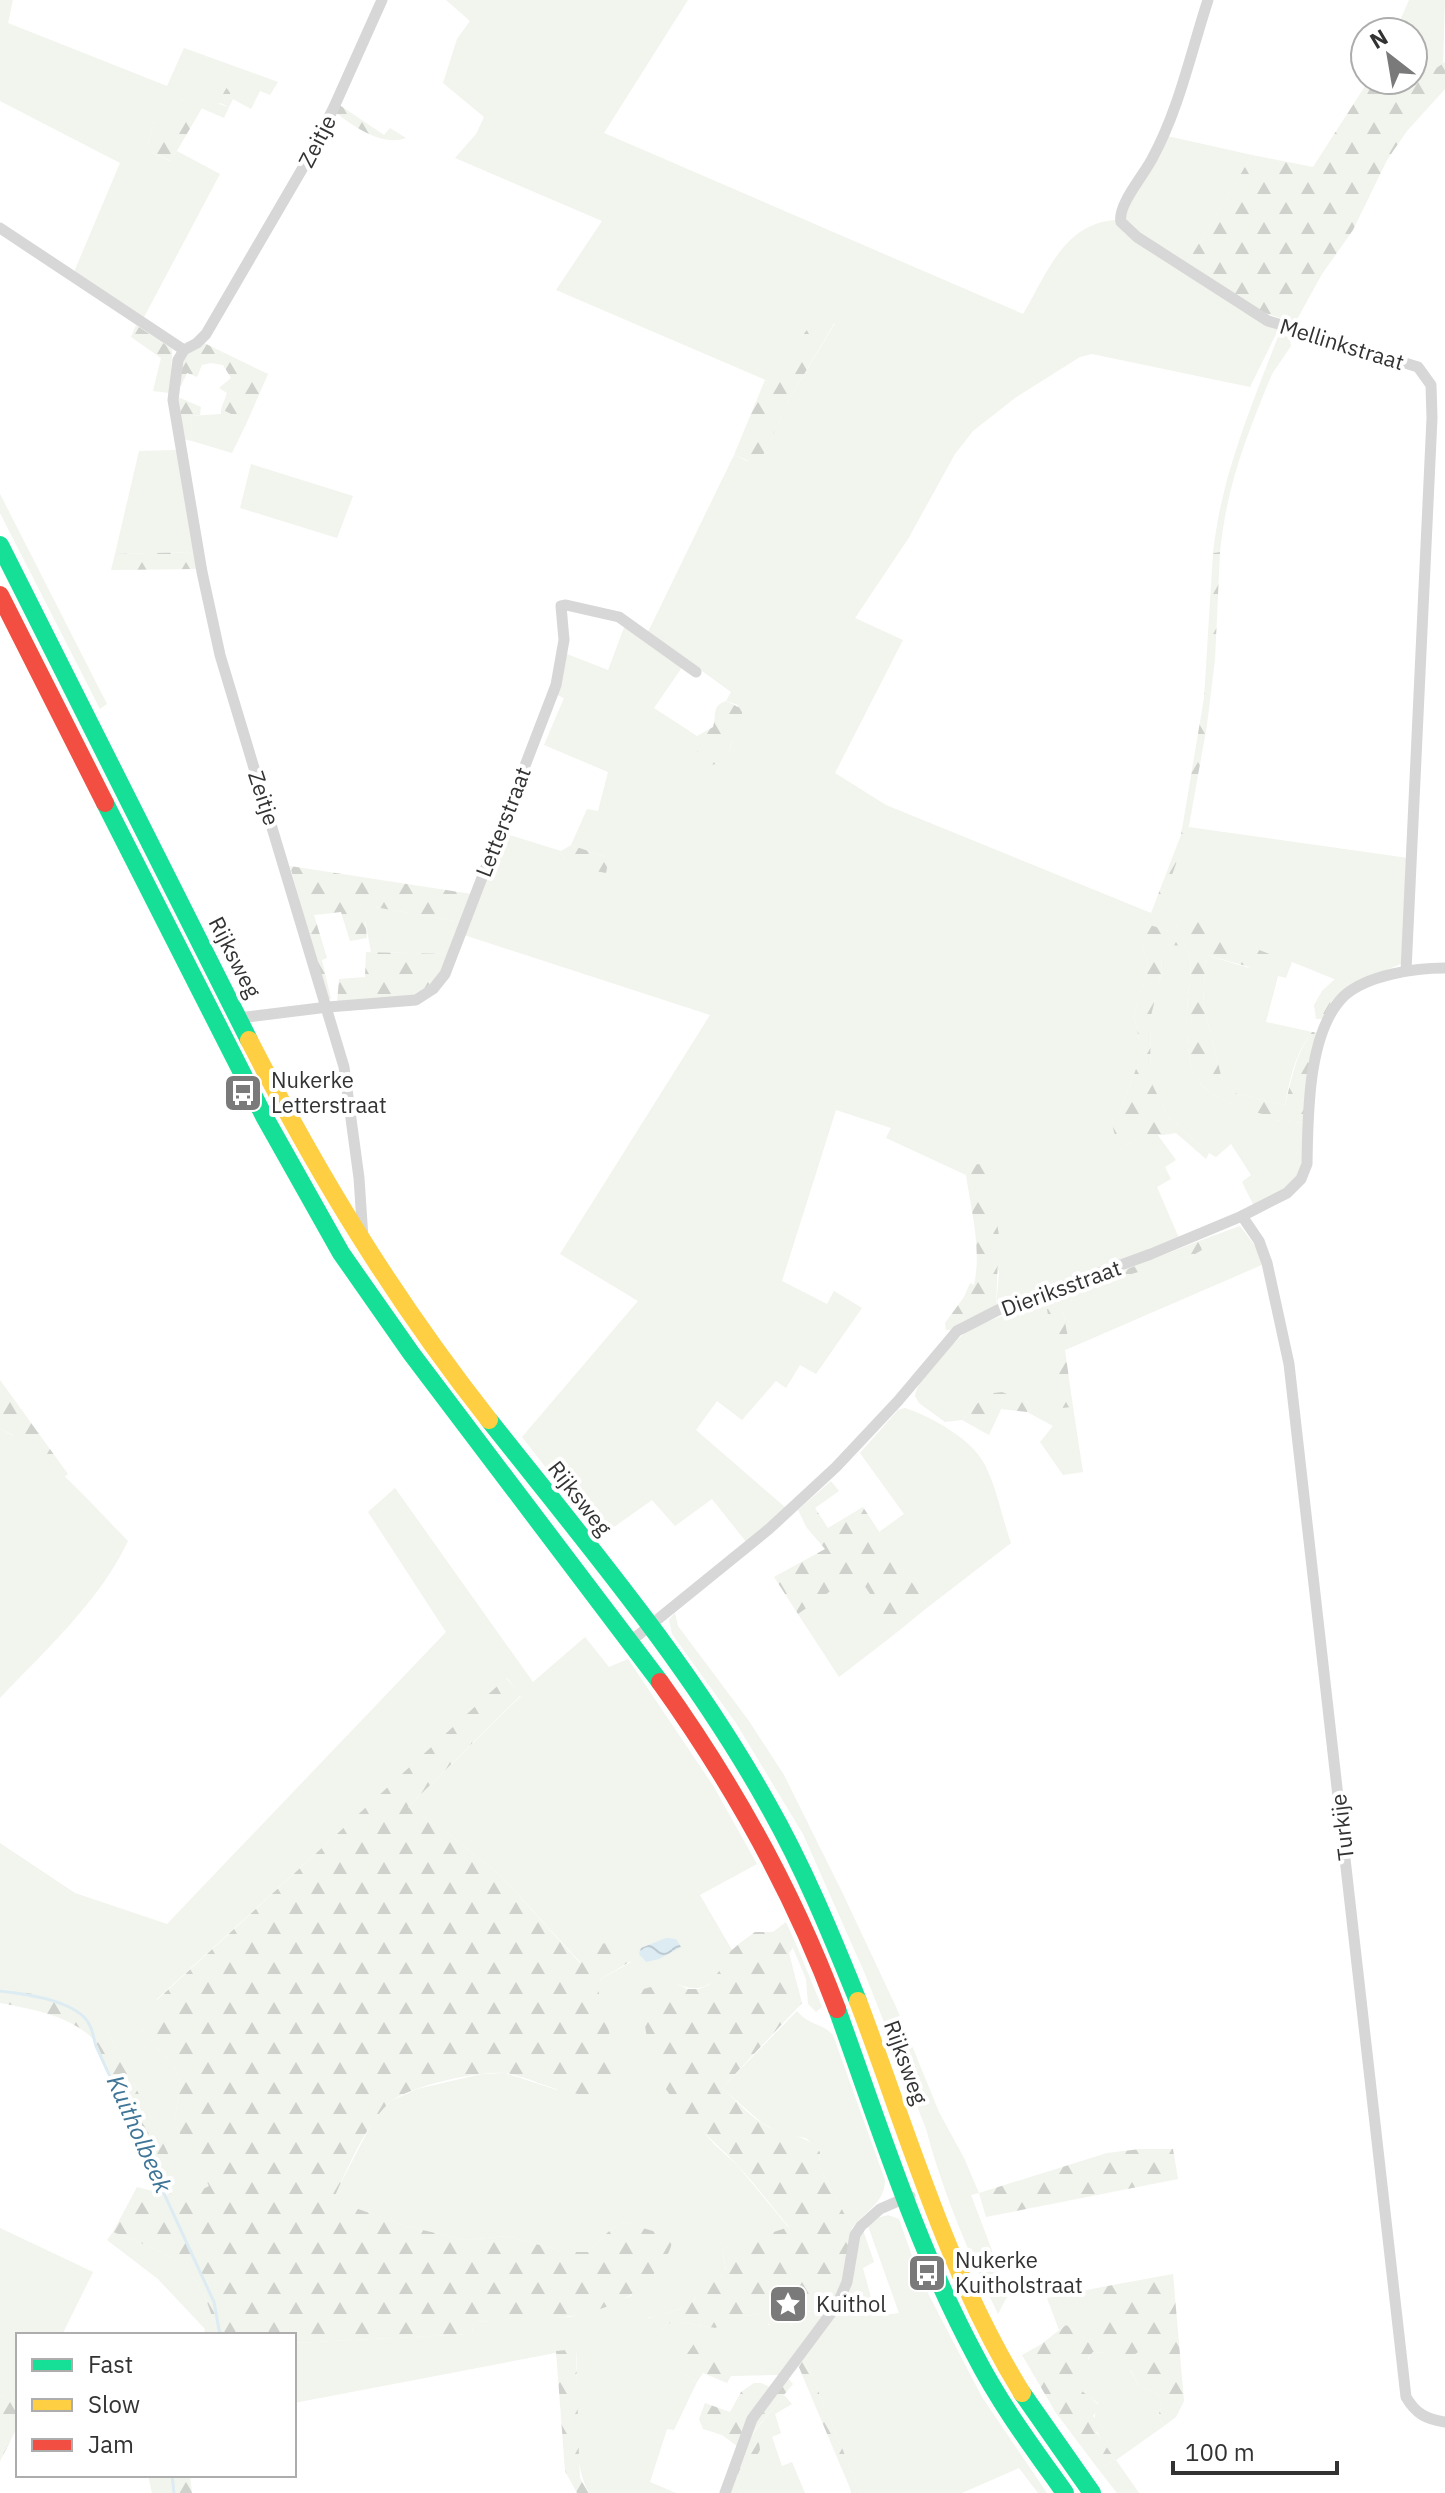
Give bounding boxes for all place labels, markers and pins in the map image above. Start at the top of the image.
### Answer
place label: Nukerke Letterstraat [271,1065,387,1119]
bus stop icon: Nukerke Letterstraat [222,1072,264,1114]
place label: Nukerke Kuitholstraat [955,2245,1083,2299]
bus stop icon: Nukerke Kuitholstraat [906,2252,948,2294]
place icon: Kuithol [767,2283,809,2325]
place label: Kuithol [816,2289,886,2318]

